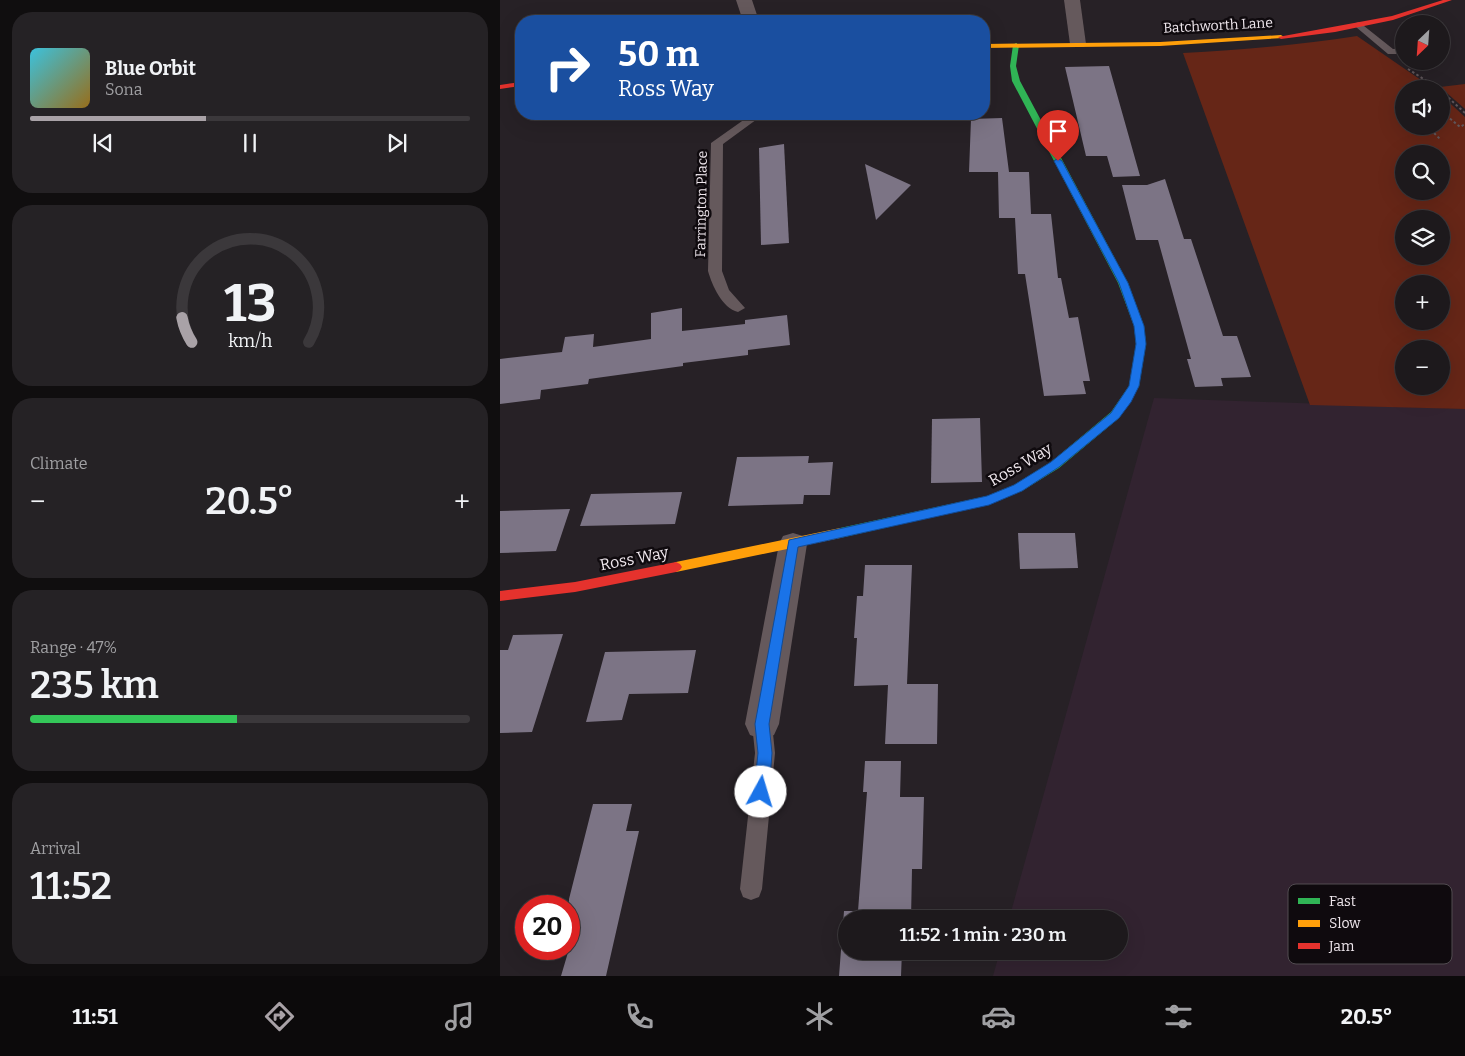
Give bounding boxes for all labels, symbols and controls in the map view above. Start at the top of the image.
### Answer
street label: Batchworth Lane [1163,14,1273,37]
north arrow [1395,15,1450,70]
map controls [1395,15,1450,395]
text: 50 m [618,33,699,75]
icon: right [535,35,600,100]
text: Blue Orbit [105,57,196,80]
text: Ross Way [618,75,714,102]
text: Sona [105,80,142,99]
button: sound [1395,80,1450,135]
pin [1037,110,1079,161]
icon: arrive [1044,117,1072,145]
icon: previous [89,129,117,157]
icon: pause [236,129,264,157]
icon: next [383,129,411,157]
button: search [1395,145,1450,200]
street label: Farrington Place [692,151,711,258]
button: layers [1395,210,1450,265]
text: 13 [224,272,276,335]
button: + [1395,275,1450,330]
text: km/h [228,330,272,352]
button: − [1395,340,1450,395]
street label: Ross Way [985,439,1056,490]
text: Climate [30,454,88,473]
text: 20.5° [205,478,294,524]
text: − [30,485,45,518]
text: + [454,485,470,518]
street label: Ross Way [598,542,671,574]
text: Range · 47% [30,638,117,657]
text: 235 km [30,662,159,708]
position arrow [734,765,786,817]
text: Arrival [30,839,81,858]
text: 11:52 [30,863,112,909]
legend [1288,884,1452,964]
text: Fast [1329,893,1356,910]
speed limit sign: 20 [515,895,580,960]
text: Slow [1329,915,1361,932]
text: 11:52 · 1 min · 230 m [900,923,1066,946]
text: Jam [1328,938,1355,955]
icon: directions [262,999,297,1034]
icon: music [442,999,477,1034]
icon: phone [622,999,657,1034]
icon: climate [802,999,837,1034]
icon: car [981,999,1016,1034]
icon: filters [1161,999,1196,1034]
text: 11:51 [72,1003,118,1030]
text: 20.5° [1341,1003,1393,1030]

